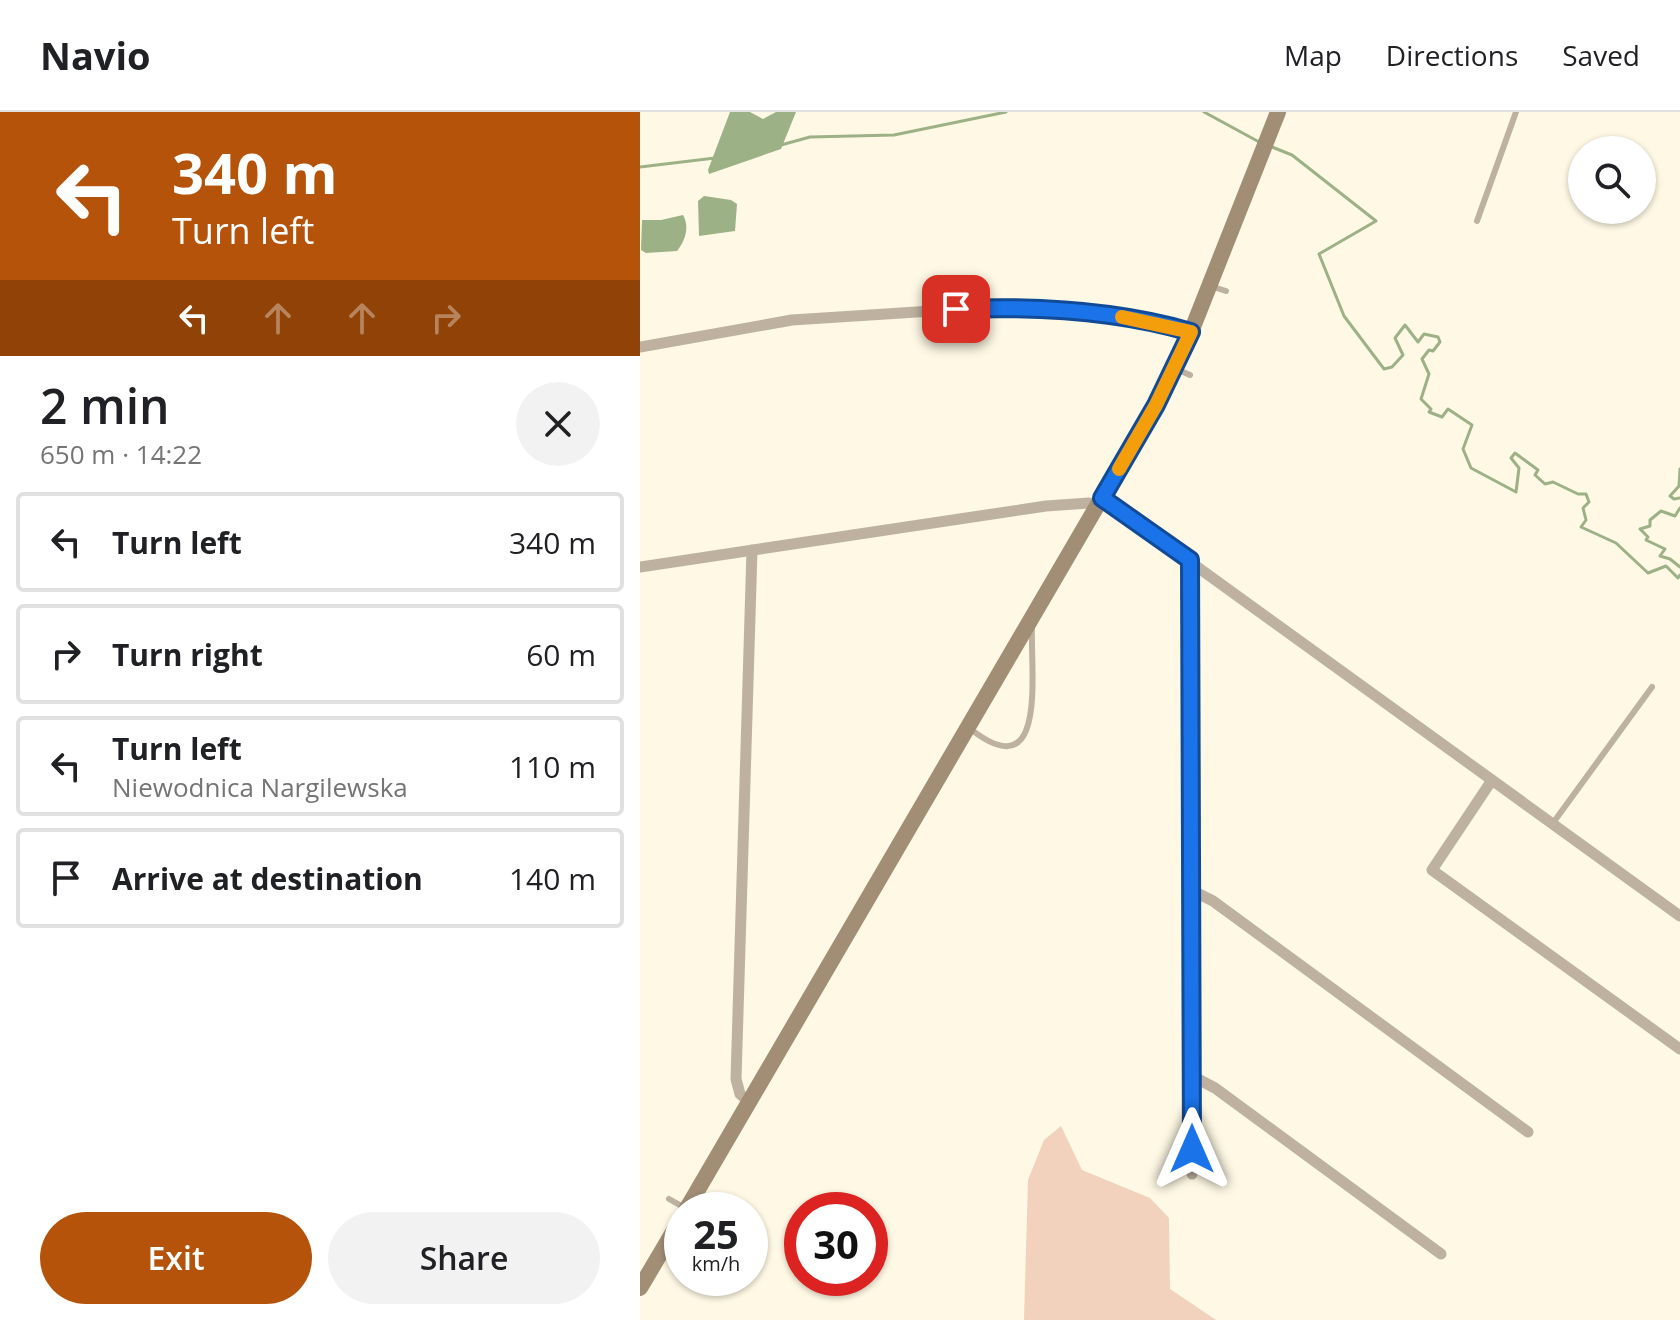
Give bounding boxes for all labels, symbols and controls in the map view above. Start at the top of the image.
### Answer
text: Navio [40,29,151,81]
text: Map [1284,36,1342,74]
text: Directions [1386,36,1518,74]
text: Saved [1562,36,1640,74]
text: 340 m [172,134,338,210]
map controls [1568,136,1656,224]
button: search [1568,136,1656,224]
icon: left [40,144,144,248]
text: Turn left [172,206,314,255]
pin [922,275,990,343]
icon: arrive [934,287,978,331]
icon: left [172,296,216,340]
icon: ahead [256,296,300,340]
icon: ahead [340,296,384,340]
icon: right [424,296,468,340]
text: 2 min [40,373,170,438]
button: close [516,382,600,466]
text: 650 m · 14:22 [40,436,202,472]
icon: left [44,520,88,564]
text: Turn left [112,522,242,563]
text: 340 m [509,522,596,563]
icon: right [44,632,88,676]
text: Turn right [112,634,263,675]
text: 60 m [526,634,596,675]
text: Turn left [112,728,242,769]
icon: left [44,744,88,788]
text: 110 m [509,746,596,787]
text: Niewodnica Nargilewska [112,769,408,805]
icon: arrive [44,856,88,900]
text: Arrive at destination [112,858,423,899]
text: 140 m [509,858,596,899]
position arrow [1150,1107,1234,1191]
speed limit sign: 30 [784,1192,888,1296]
text: 25 [693,1206,739,1261]
button: Exit [40,1212,312,1304]
button: Share [328,1212,600,1304]
text: km/h [692,1250,740,1277]

